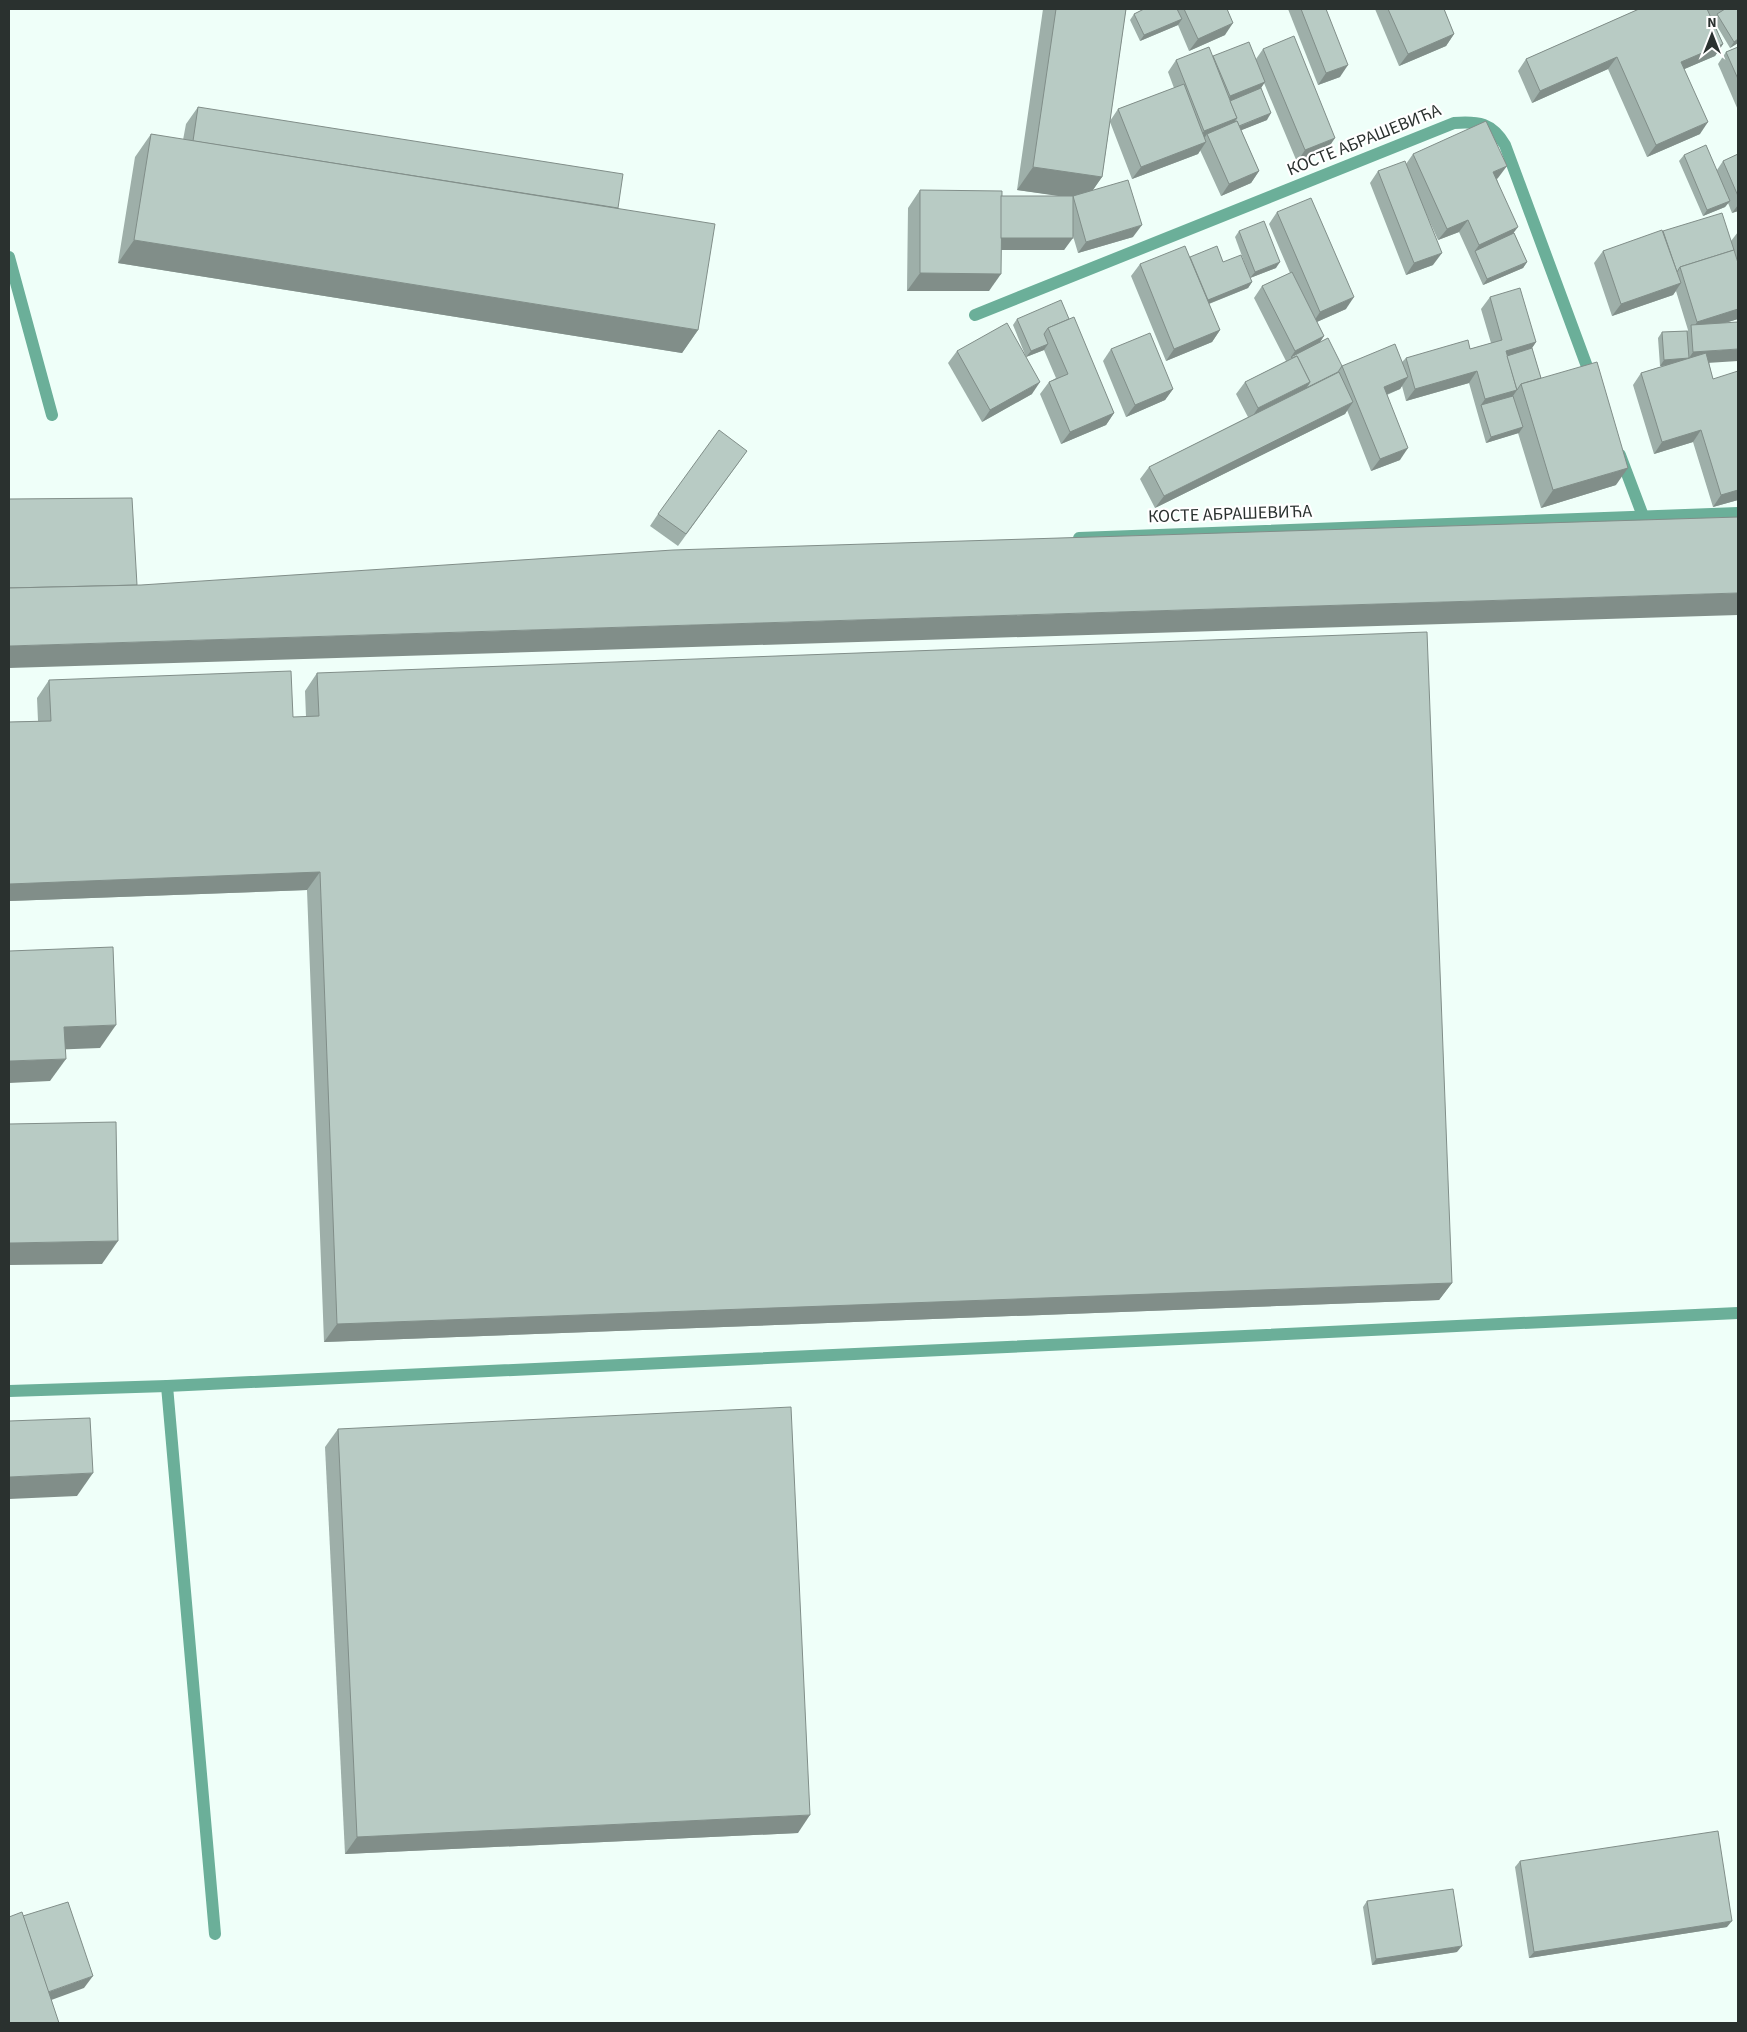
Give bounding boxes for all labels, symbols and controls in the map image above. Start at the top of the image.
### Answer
north arrow [1687,10,1737,60]
text: N [1707,13,1717,33]
street label: КОСТЕ АБРАШЕВИЋА [1283,98,1445,182]
street label: КОСТЕ АБРАШЕВИЋА [1147,499,1313,529]

